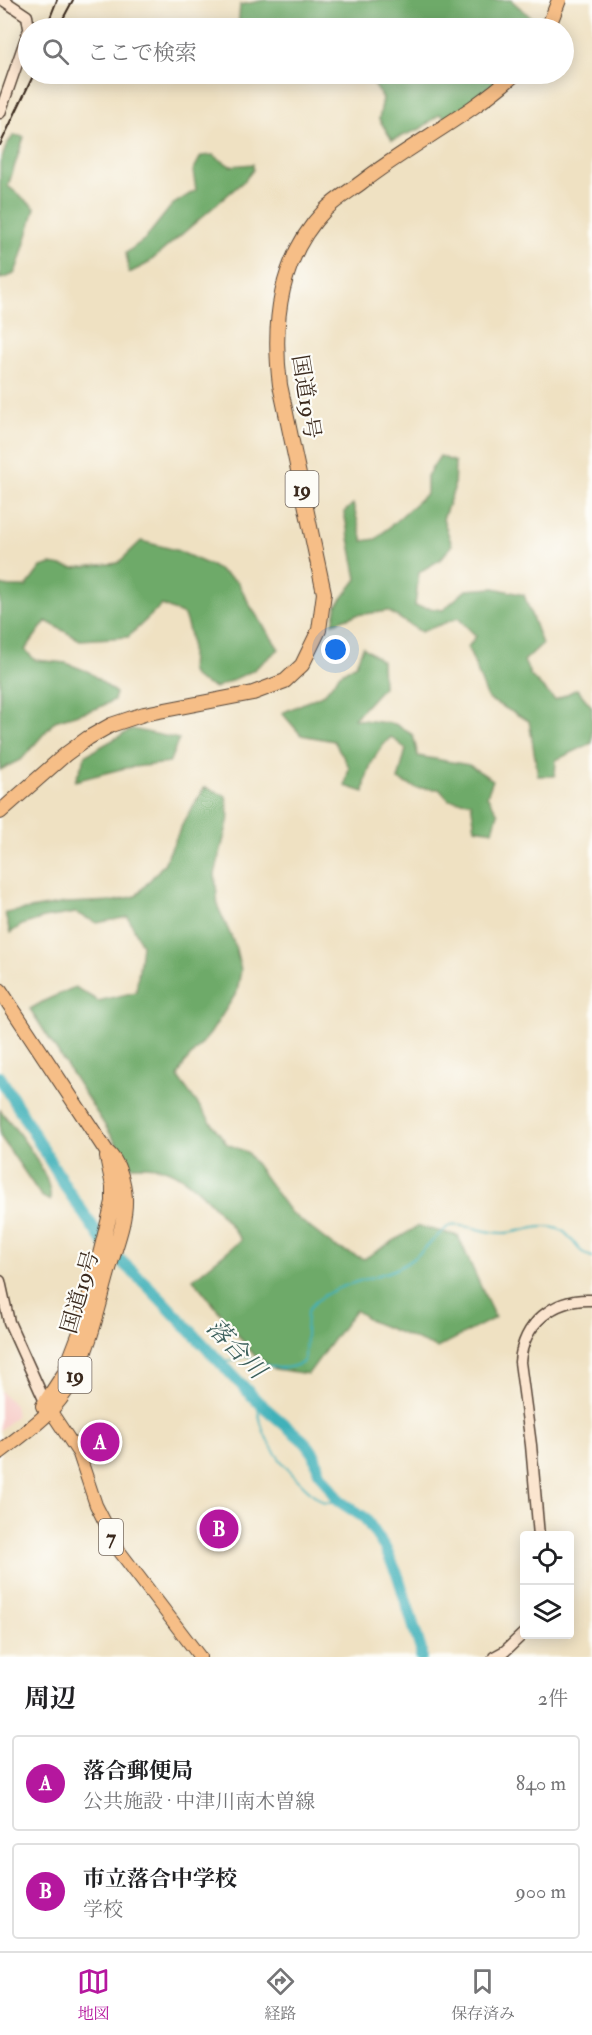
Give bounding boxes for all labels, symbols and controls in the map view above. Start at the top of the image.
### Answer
search box [18,18,574,84]
icon: search [39,35,72,68]
text: ここで検索 [87,39,197,67]
street label: 国道19号 [286,353,326,441]
road number: 19 [286,471,318,507]
your location [321,635,350,664]
street label: 国道19号 [55,1247,105,1337]
water label: 落合川 [200,1312,274,1388]
road number: 19 [58,1357,92,1393]
pin: A [80,1420,120,1464]
pin: B [200,1506,238,1552]
road number: 7 [99,1519,123,1555]
map controls [520,1531,574,1639]
button: locate [520,1531,574,1585]
button: layers [520,1585,574,1639]
text: 周辺 [24,1683,76,1715]
text: 2件 [538,1686,568,1711]
text: 落合郵便局 [83,1757,193,1785]
text: A [39,1771,52,1796]
text: 840 m [516,1771,566,1796]
text: 公共施設 · 中津川南木曽線 [83,1789,315,1814]
text: 市立落合中学校 [83,1865,237,1893]
text: B [39,1879,52,1904]
text: 900 m [516,1879,566,1904]
text: 学校 [83,1897,123,1922]
tab: 地図 [77,1965,110,2024]
tab: 経路 [264,1965,297,2024]
tab: 保存済み [451,1965,515,2024]

